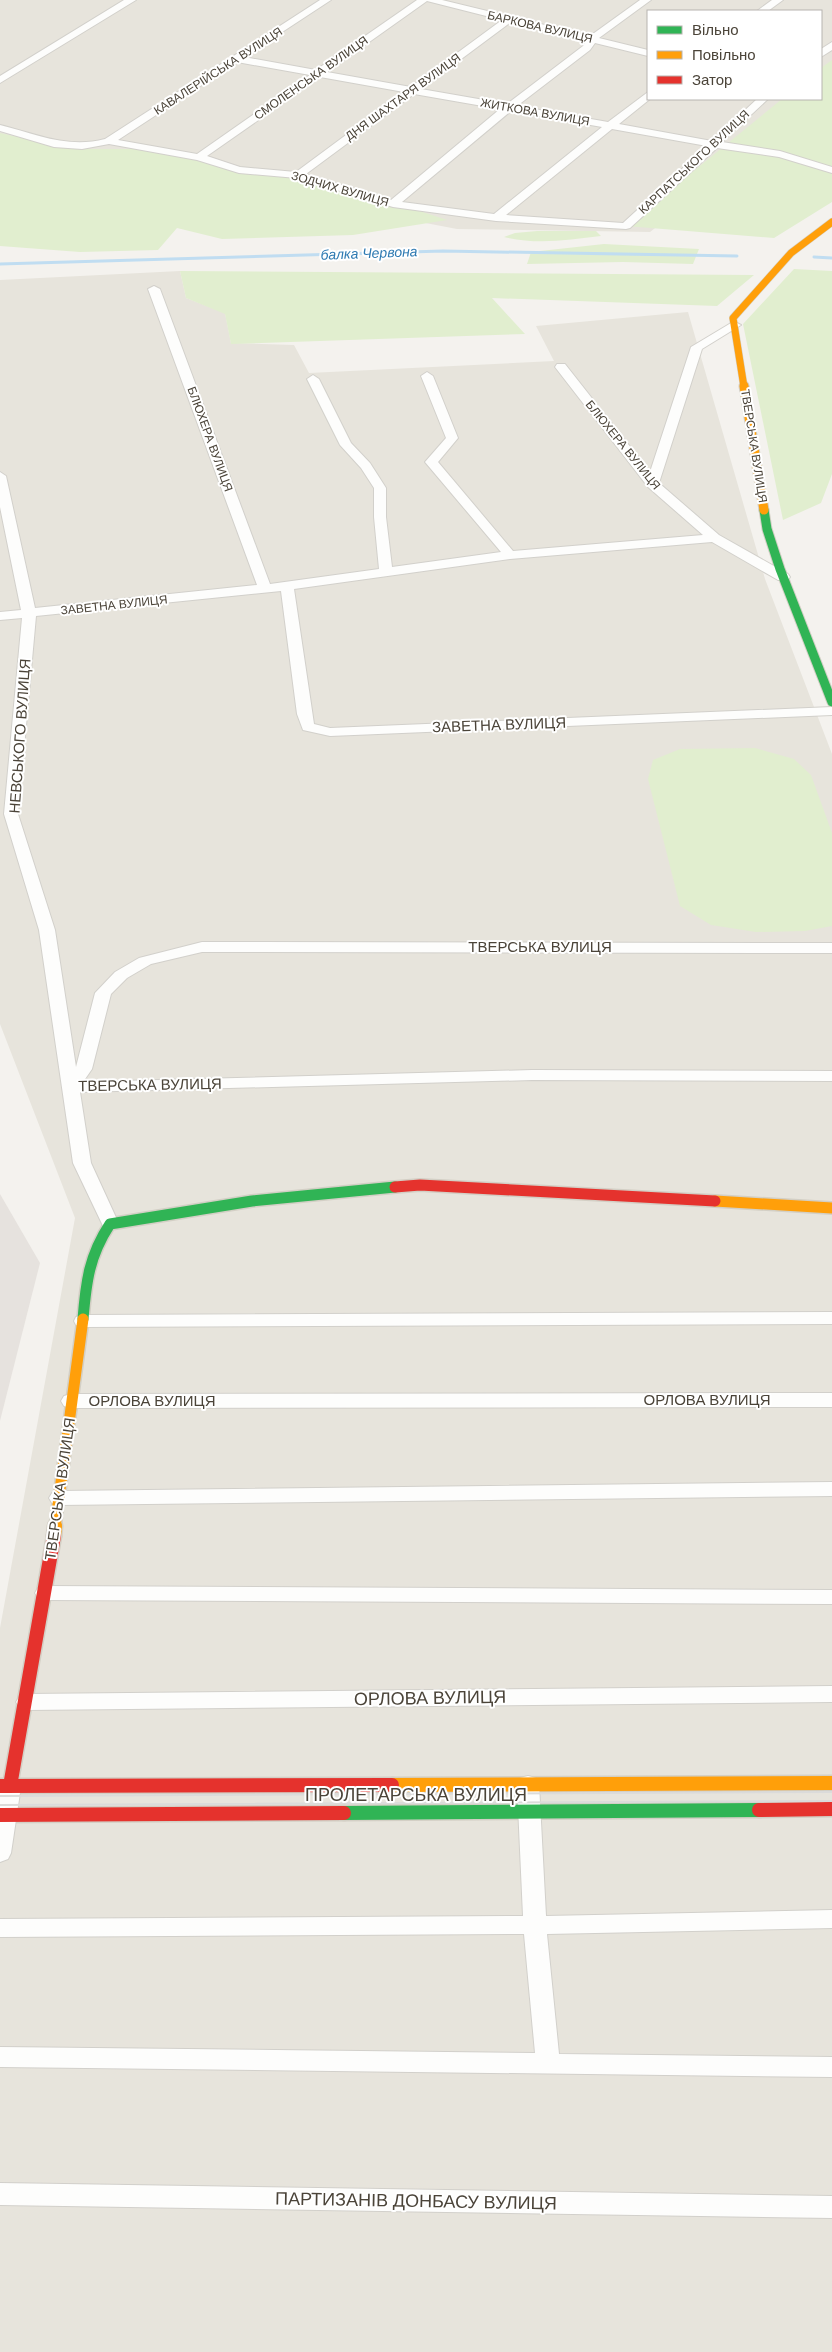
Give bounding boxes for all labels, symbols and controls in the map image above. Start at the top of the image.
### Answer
street label: БАРКОВА ВУЛИЦЯ [486,7,594,47]
legend [647,10,822,100]
text: Вільно [692,20,739,40]
street label: КАВАЛЕРІЙСЬКА ВУЛИЦЯ [151,23,285,119]
street label: СМОЛЕНСЬКА ВУЛИЦЯ [251,32,371,124]
text: Повільно [692,45,756,65]
street label: ДНЯ ШАХТАРЯ ВУЛИЦЯ [342,50,464,144]
text: Затор [692,70,732,90]
street label: ЖИТКОВА ВУЛИЦЯ [479,94,591,130]
street label: КАРПАТСЬКОГО ВУЛИЦЯ [635,106,753,218]
street label: ЗОДЧИХ ВУЛИЦЯ [289,167,391,211]
water label: балка Червона [320,242,418,264]
street label: БЛЮХЕРА ВУЛИЦЯ [184,384,236,494]
street label: ТВЕРСЬКА ВУЛИЦЯ [737,388,771,504]
street label: БЛЮХЕРА ВУЛИЦЯ [582,397,664,493]
street label: ЗАВЕТНА ВУЛИЦЯ [60,591,168,619]
street label: НЕВСЬКОГО ВУЛИЦЯ [5,658,35,814]
street label: ЗАВЕТНА ВУЛИЦЯ [432,713,566,737]
street label: ТВЕРСЬКА ВУЛИЦЯ [468,937,612,957]
street label: ТВЕРСЬКА ВУЛИЦЯ [78,1074,222,1096]
street label: ОРЛОВА ВУЛИЦЯ [644,1390,770,1410]
street label: ОРЛОВА ВУЛИЦЯ [89,1391,215,1411]
street label: ТВЕРСЬКА ВУЛИЦЯ [40,1417,80,1561]
street label: ОРЛОВА ВУЛИЦЯ [354,1685,506,1711]
street label: ПРОЛЕТАРСЬКА ВУЛИЦЯ [305,1783,527,1807]
street label: ПАРТИЗАНІВ ДОНБАСУ ВУЛИЦЯ [275,2187,557,2215]

